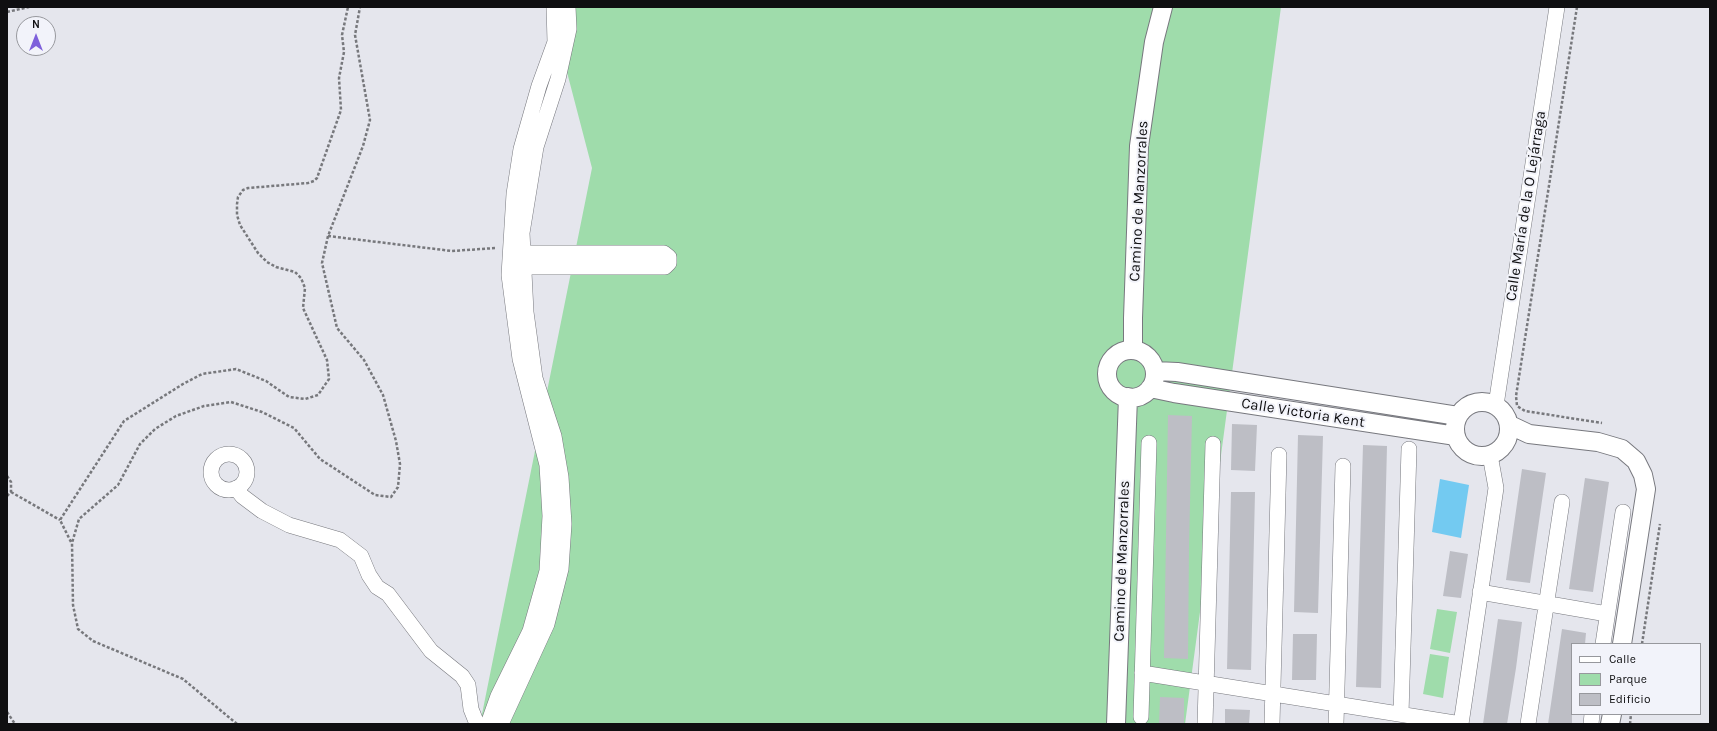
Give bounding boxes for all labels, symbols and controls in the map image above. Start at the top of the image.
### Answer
north arrow [16,16,56,56]
text: N [32,18,40,31]
street label: Calle María de la O Lejárraga [1502,109,1550,303]
street label: Camino de Manzorrales [1126,120,1152,282]
street label: Calle Victoria Kent [1240,394,1366,432]
street label: Camino de Manzorrales [1110,480,1134,642]
legend [1571,643,1701,715]
text: Calle [1609,652,1636,666]
text: Parque [1609,672,1647,686]
text: Edificio [1609,692,1650,706]

